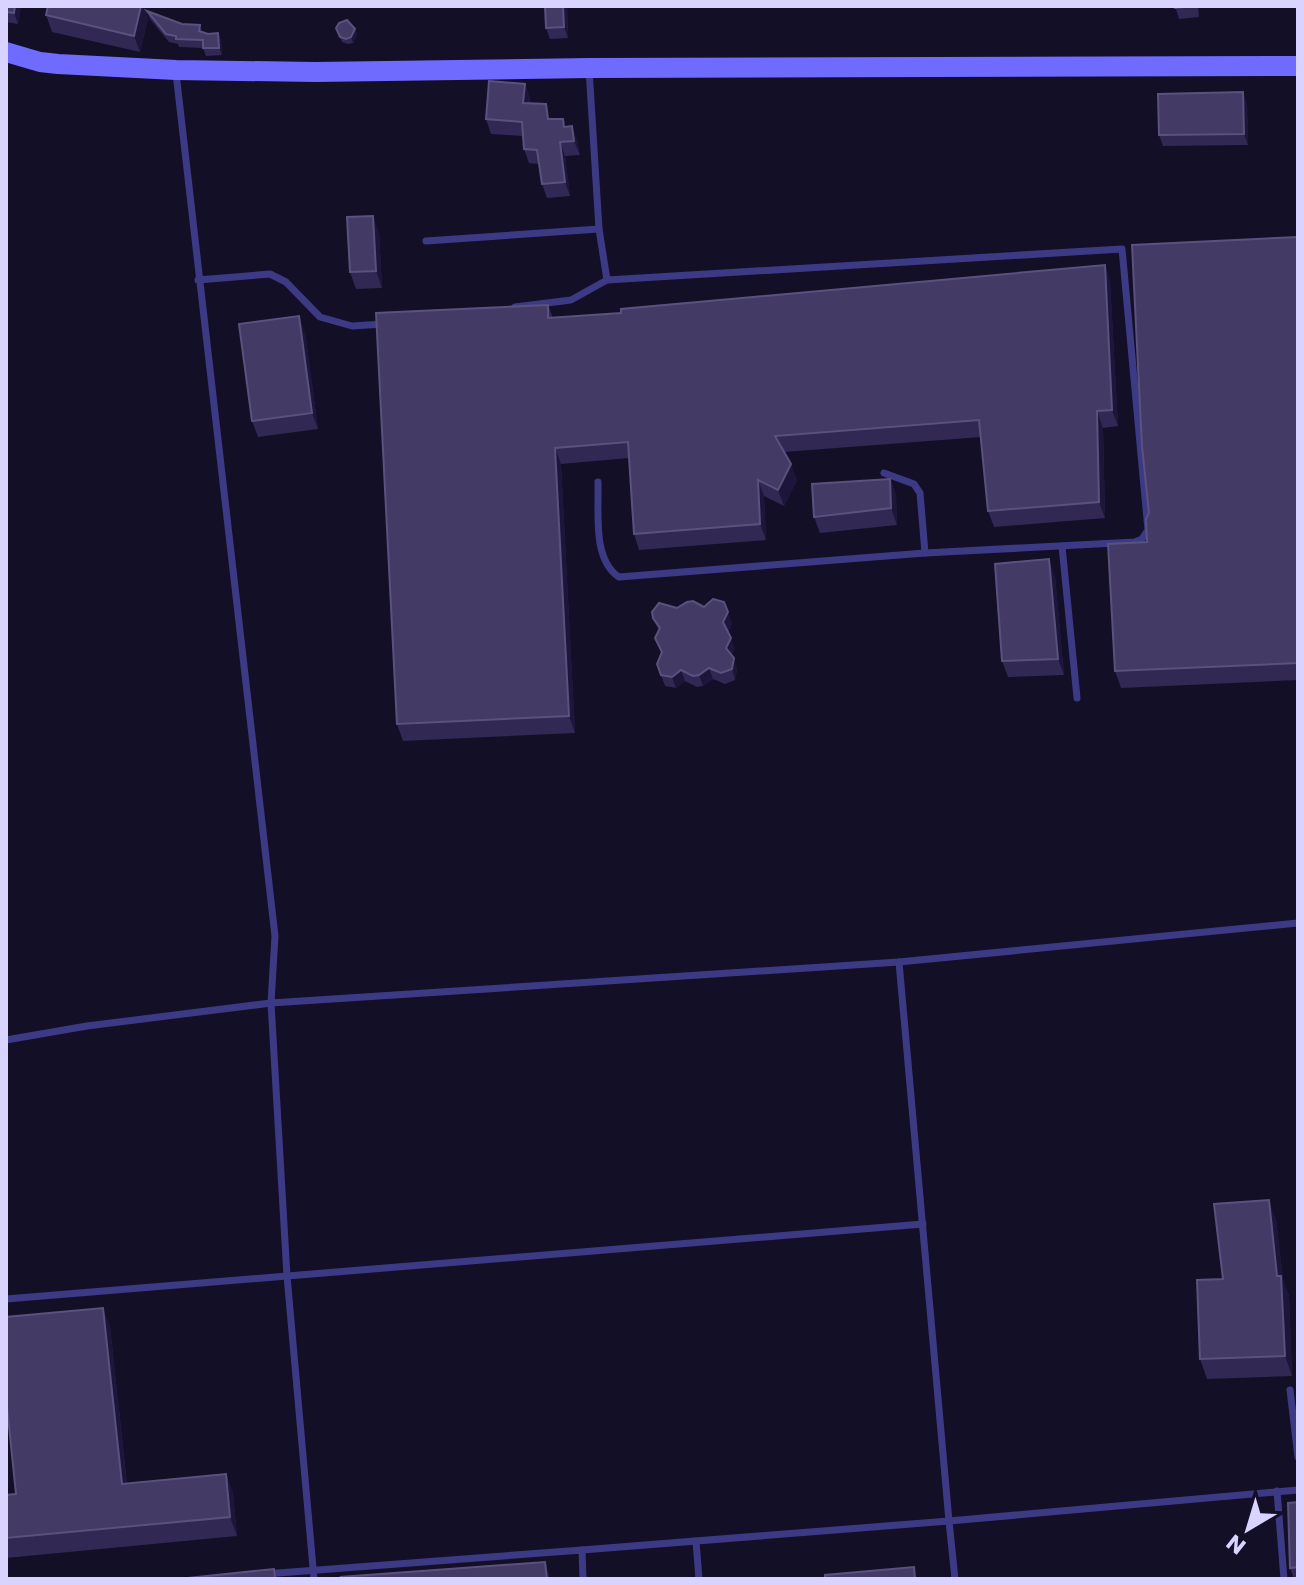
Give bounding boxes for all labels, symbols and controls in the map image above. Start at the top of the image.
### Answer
north arrow [1208,1489,1288,1569]
text: N [1220,1527,1252,1562]

